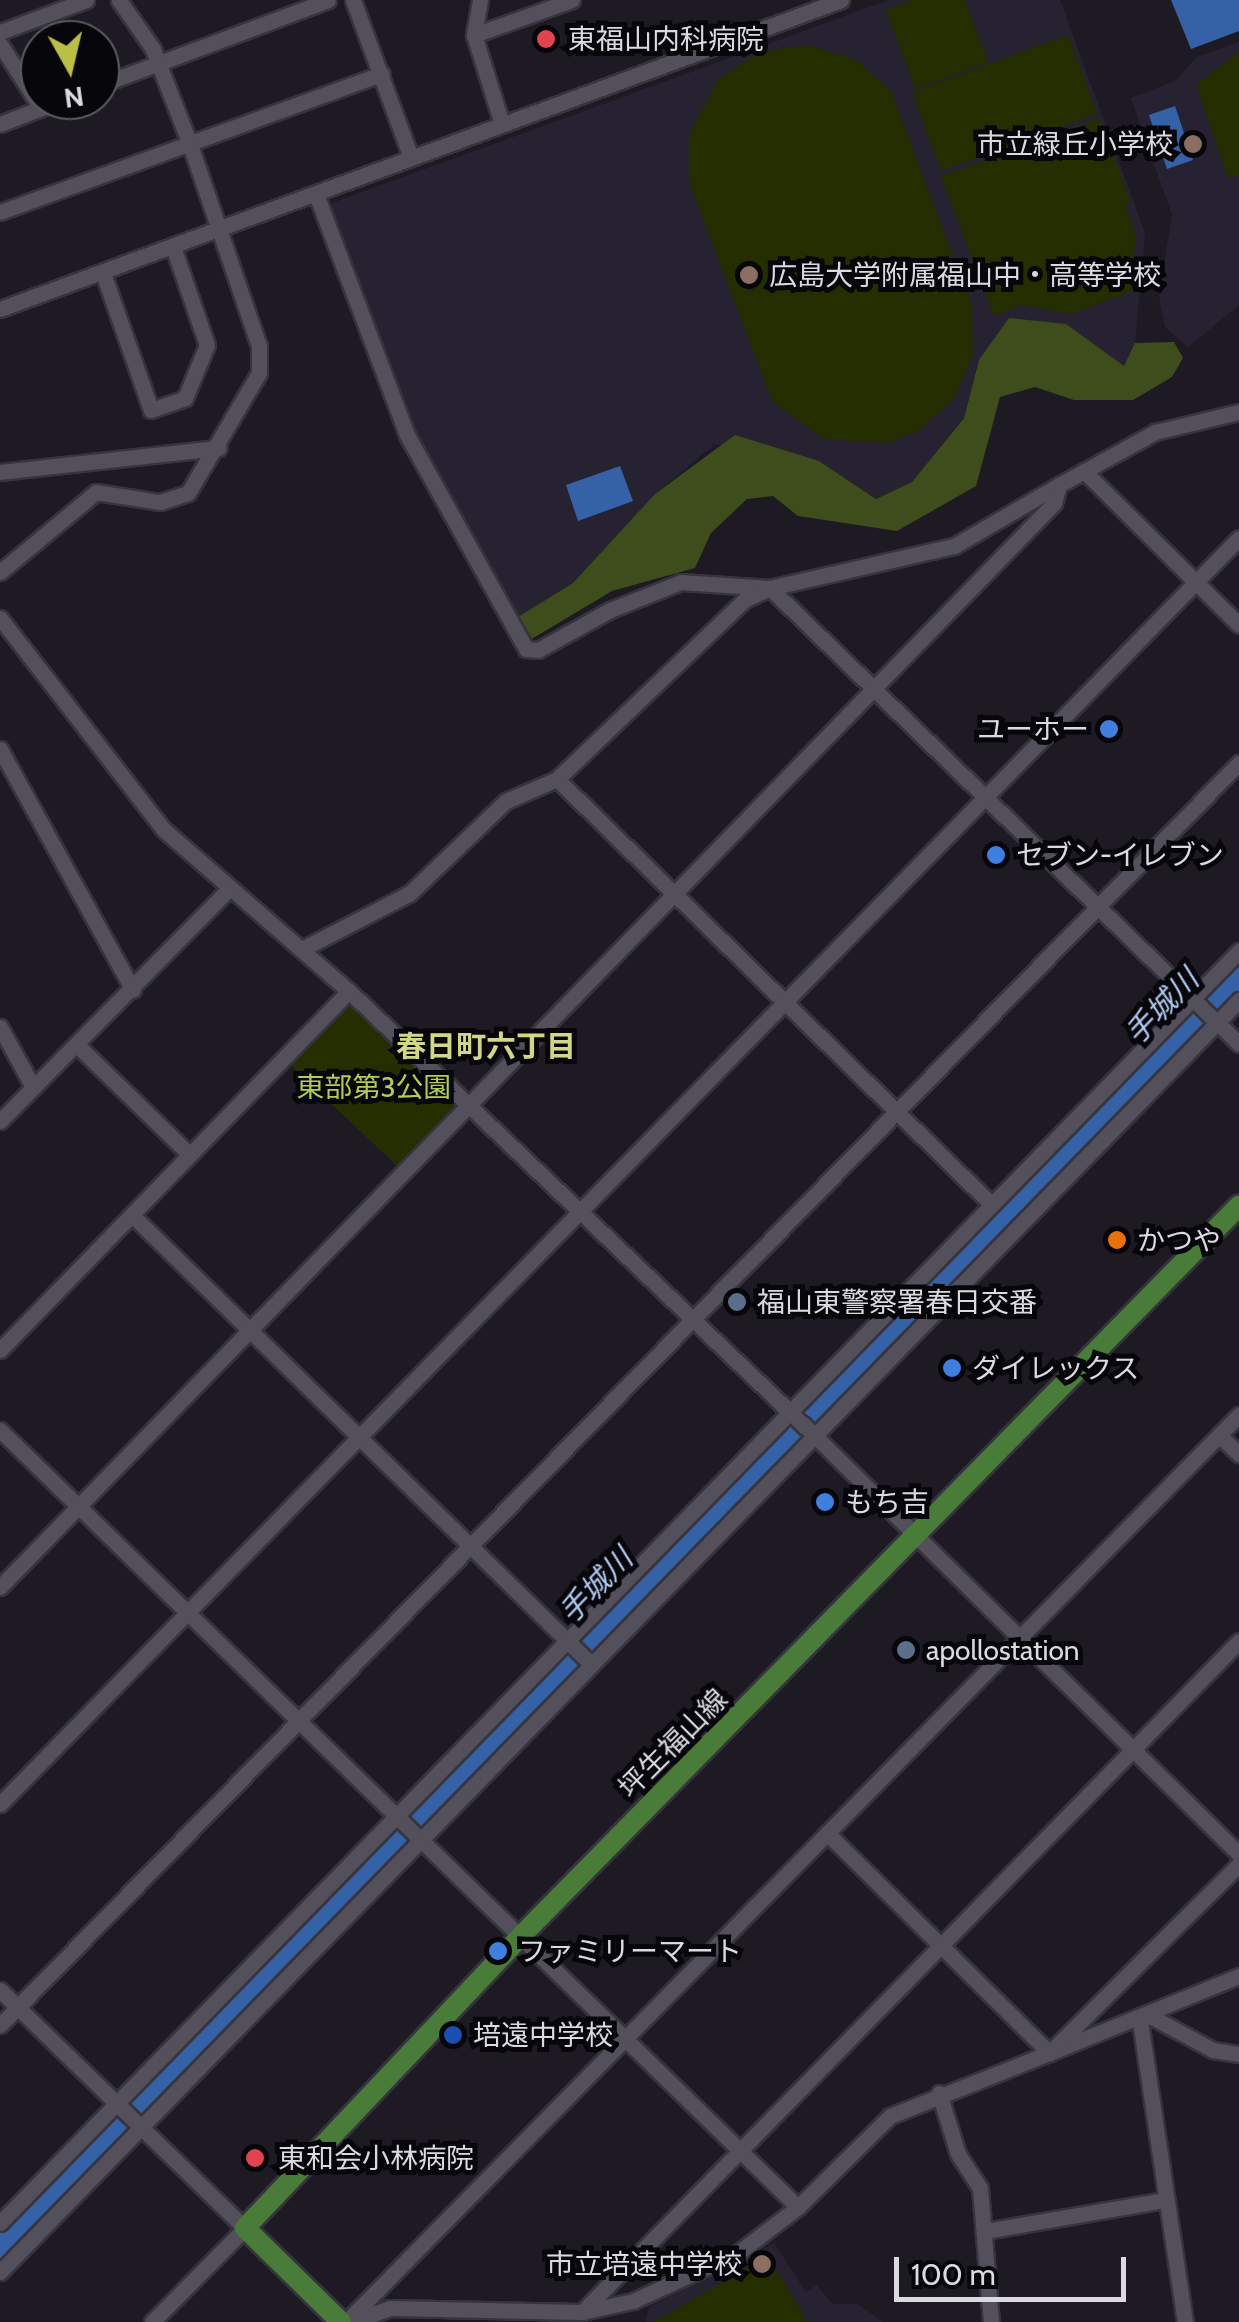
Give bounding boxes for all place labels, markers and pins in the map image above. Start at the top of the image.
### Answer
place label: 東福山内科病院 [568,22,764,56]
marker: 東福山内科病院 [533,26,559,52]
place label: 市立緑丘小学校 [977,127,1173,161]
marker: 市立緑丘小学校 [1182,133,1204,155]
place label: 広島大学附属福山中・高等学校 [769,258,1161,292]
marker: 広島大学附属福山中・高等学校 [738,264,760,286]
place label: ユーホー [977,712,1089,746]
marker: ユーホー [1098,718,1120,740]
place label: セブン-イレブン [1016,838,1224,872]
marker: セブン-イレブン [985,844,1007,866]
place label: かつや [1137,1223,1221,1257]
marker: かつや [1106,1229,1128,1251]
place label: 福山東警察署春日交番 [757,1285,1037,1319]
marker: 福山東警察署春日交番 [726,1291,748,1313]
place label: ダイレックス [972,1351,1140,1385]
marker: ダイレックス [941,1357,963,1379]
place label: もち吉 [845,1485,929,1519]
marker: もち吉 [814,1491,836,1513]
place label: apollostation [926,1633,1080,1667]
marker: apollostation [895,1639,917,1661]
place label: ファミリーマート [518,1934,742,1968]
marker: ファミリーマート [487,1940,509,1962]
place label: 培遠中学校 [473,2018,613,2052]
marker: 培遠中学校 [442,2024,464,2046]
place label: 東和会小林病院 [278,2141,474,2175]
marker: 東和会小林病院 [242,2145,268,2171]
place label: 市立培遠中学校 [546,2247,742,2281]
marker: 市立培遠中学校 [751,2253,773,2275]

